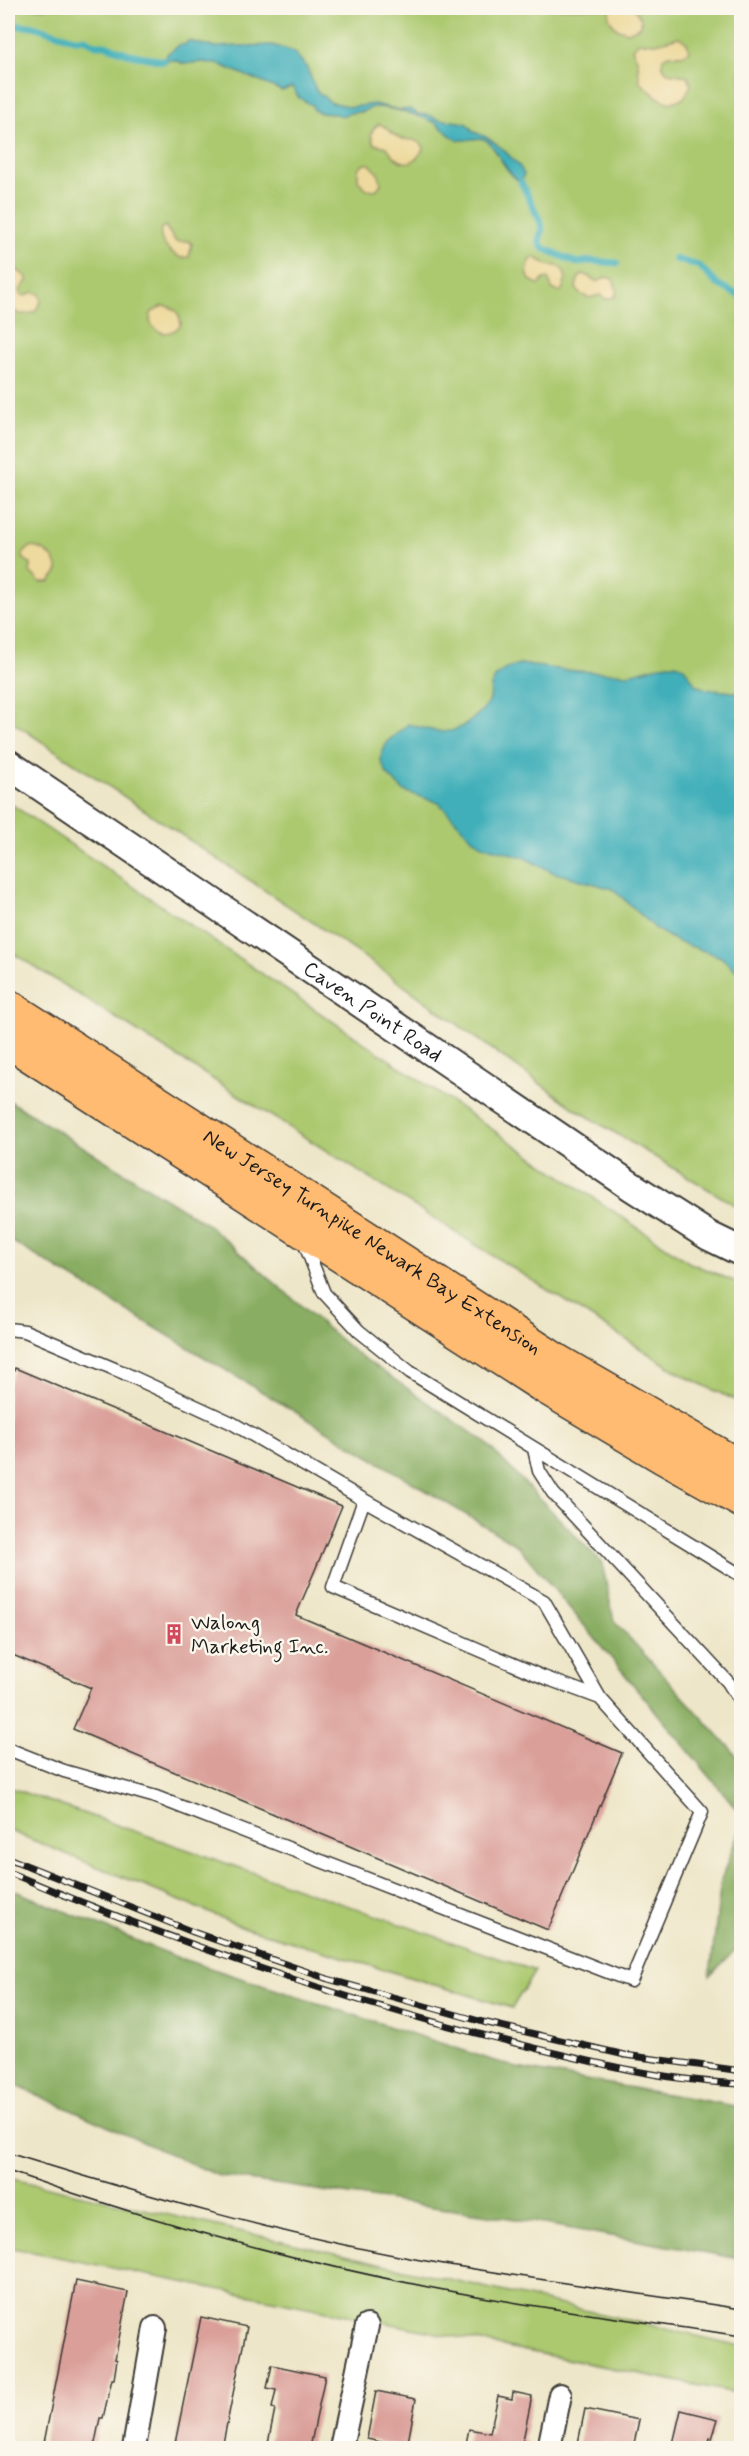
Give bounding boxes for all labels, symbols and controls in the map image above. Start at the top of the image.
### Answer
street label: Caven Point Road [298,955,448,1069]
street label: New Jersey Turnpike Newark Bay Extension [197,1123,547,1362]
place label: Walong Marketing Inc. [191,1609,328,1663]
building icon: Walong Marketing Inc. [162,1622,186,1646]

